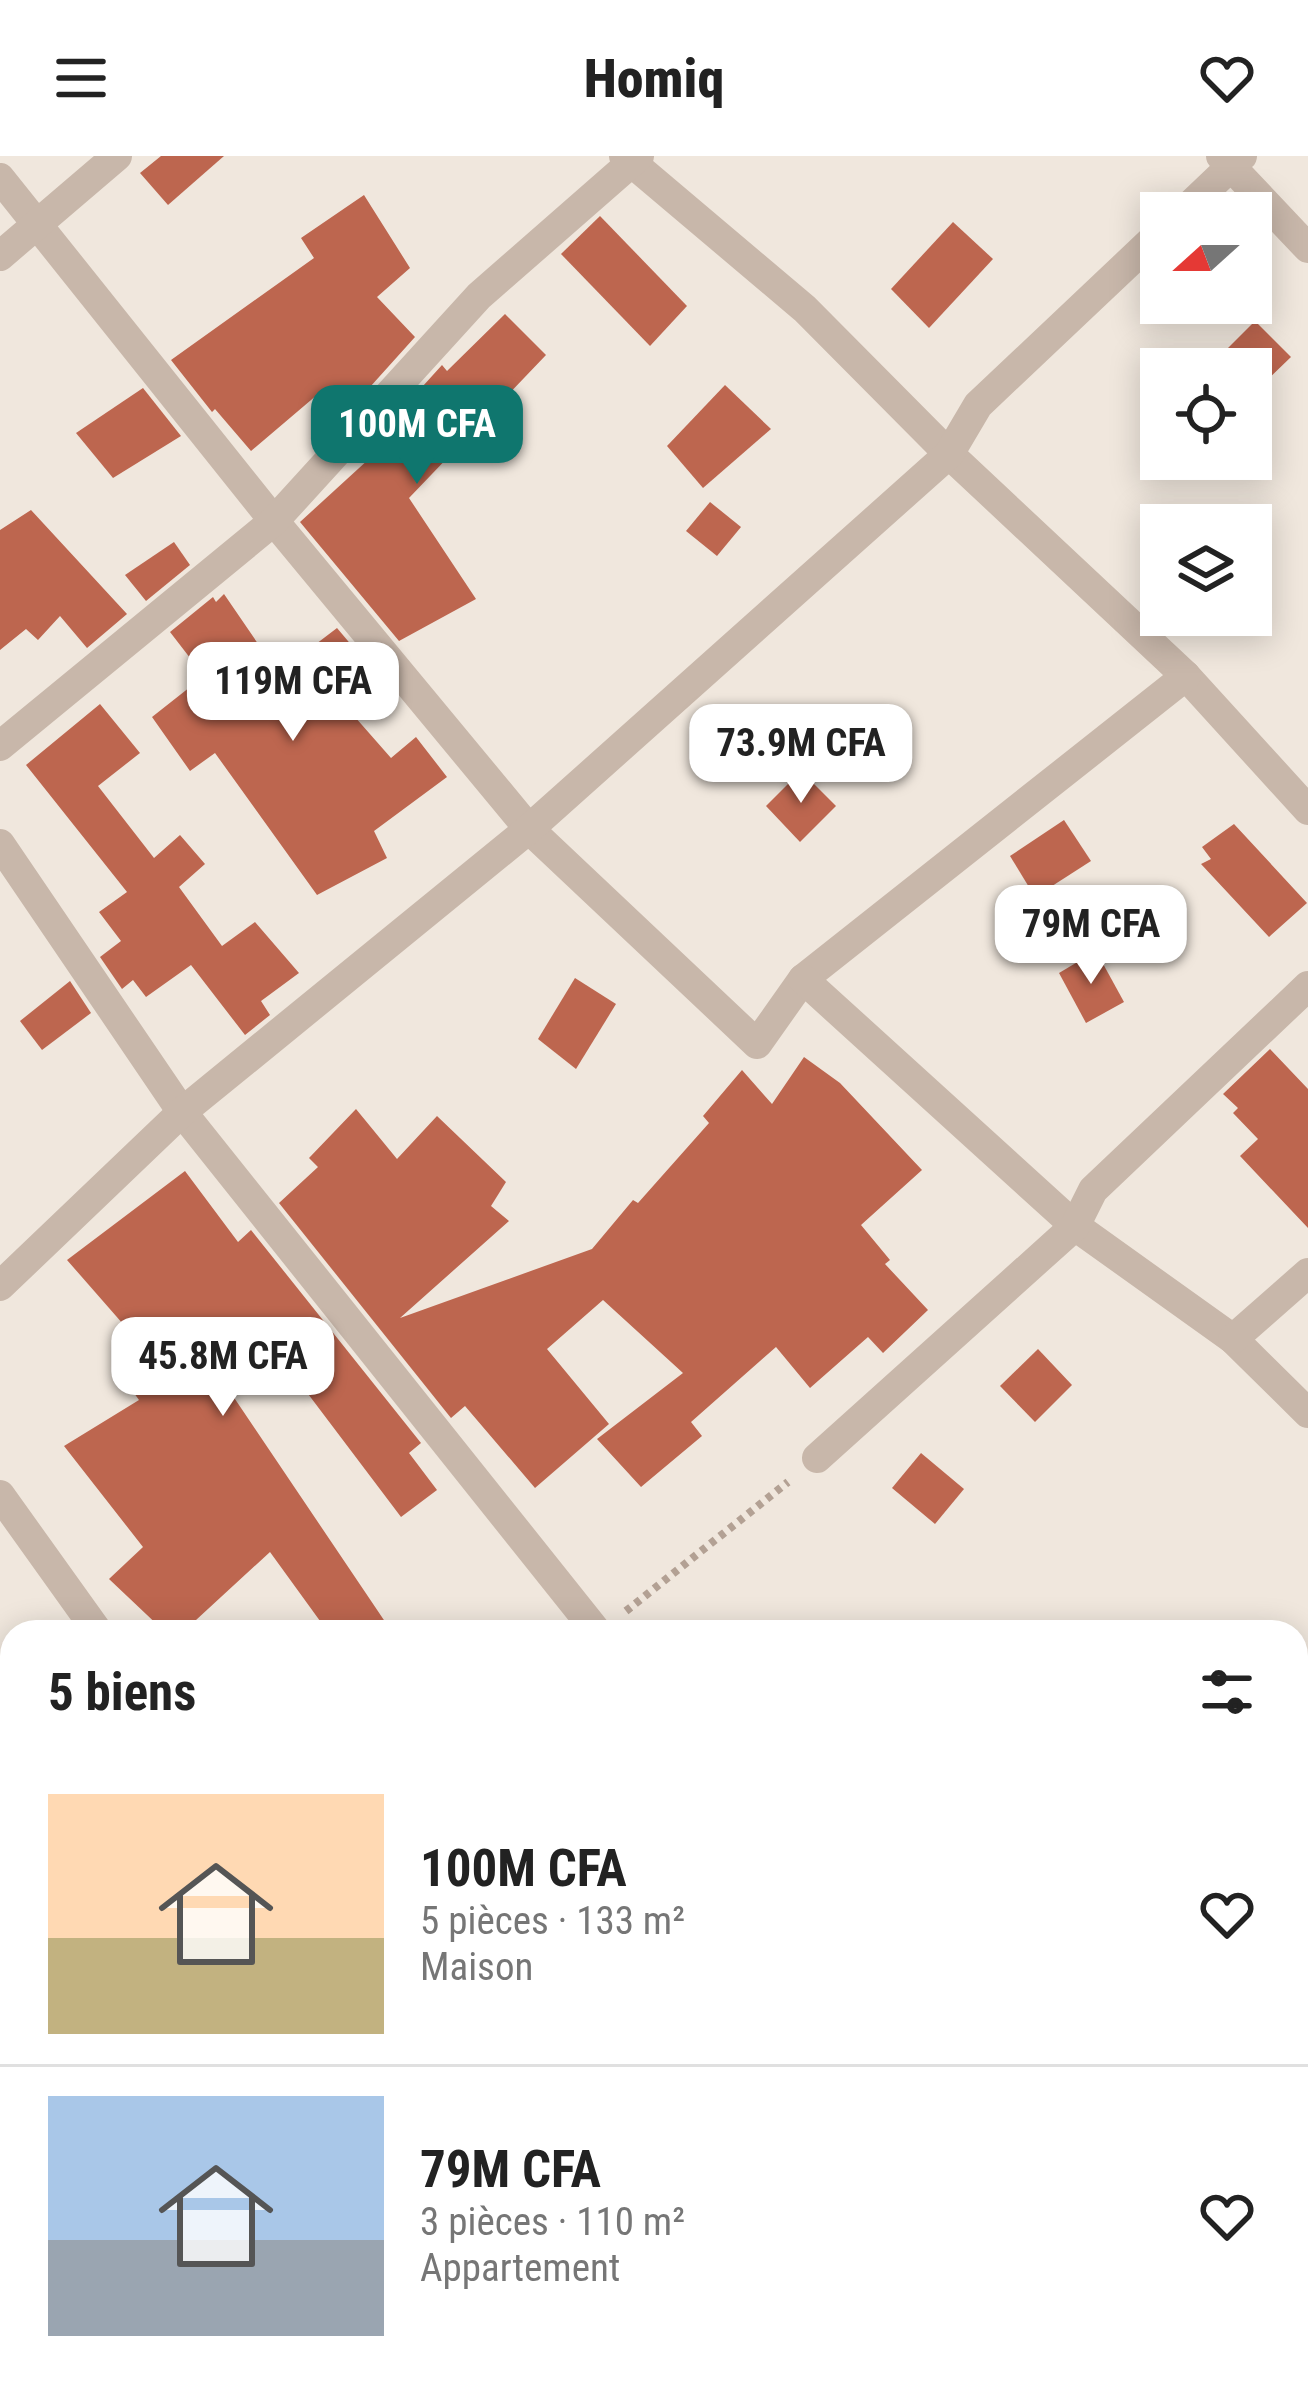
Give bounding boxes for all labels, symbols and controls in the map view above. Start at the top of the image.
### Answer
icon: menu [48,45,114,111]
icon: heart [1194,45,1260,111]
text: Homiq [584,47,724,110]
north arrow [1140,192,1272,324]
map controls [1140,192,1272,636]
button: locate [1140,348,1272,480]
pin: 100M CFA [293,385,541,487]
text: 100M CFA [338,401,496,447]
button: layers [1140,504,1272,636]
pin: 119M CFA [169,642,417,744]
text: 119M CFA [214,658,372,704]
pin: 73.9M CFA [664,704,938,806]
text: 73.9M CFA [716,720,886,766]
pin: 79M CFA [980,885,1202,987]
text: 79M CFA [1022,901,1160,947]
pin: 45.8M CFA [86,1317,360,1419]
text: 45.8M CFA [138,1333,308,1379]
icon: filters [1194,1659,1260,1725]
text: 5 biens [48,1663,196,1722]
text: 100M CFA [420,1839,627,1898]
icon: home [144,1842,288,1986]
icon: heart [1194,1881,1260,1947]
text: 5 pièces · 133 m² [420,1898,685,1944]
text: Maison [420,1944,533,1990]
text: 79M CFA [420,2140,601,2199]
icon: home [144,2144,288,2288]
icon: heart [1194,2183,1260,2249]
text: 3 pièces · 110 m² [420,2199,685,2245]
text: Appartement [420,2245,620,2291]

